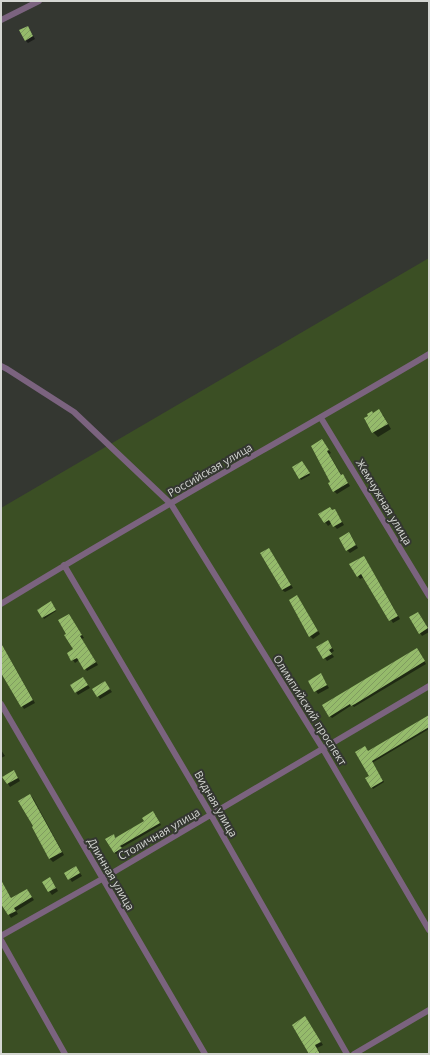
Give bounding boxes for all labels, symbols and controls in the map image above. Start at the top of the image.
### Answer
street label: Российская улица [165,439,255,500]
street label: Жемчужная улица [353,456,416,547]
street label: Олимпийский проспект [270,652,351,768]
street label: Видная улица [191,768,241,840]
street label: Столичная улица [115,804,203,863]
street label: Длинная улица [85,835,138,913]

